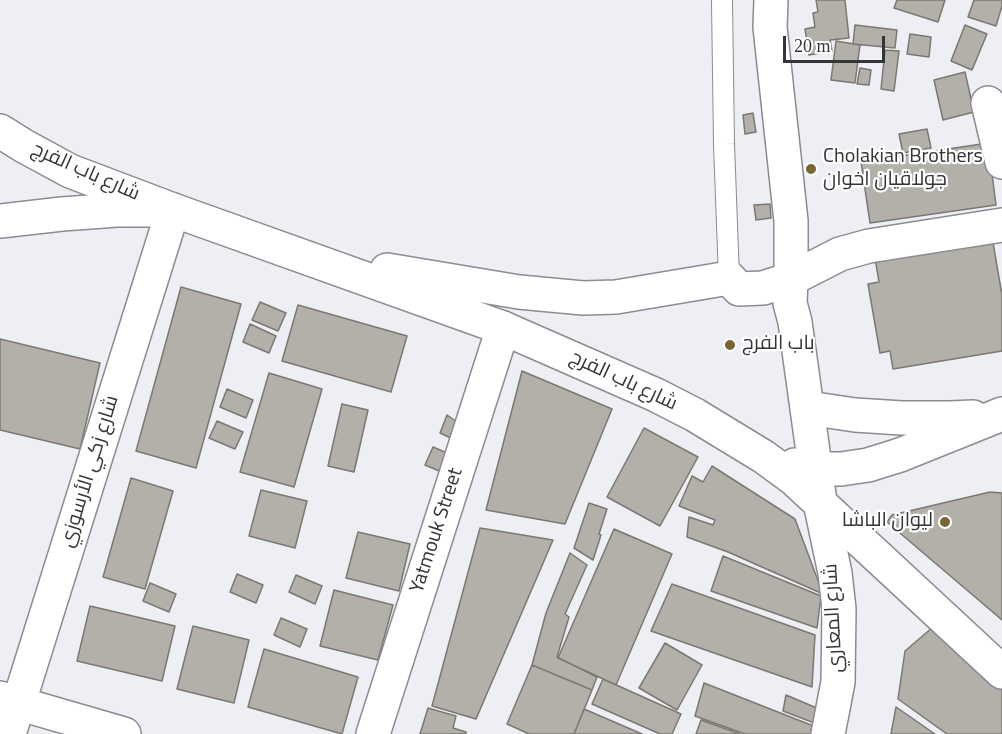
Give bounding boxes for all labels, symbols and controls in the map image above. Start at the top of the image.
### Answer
scale bar [786,24,888,62]
text: 20 m [794,36,831,56]
street label: شارع باب الفرج [27,138,143,208]
place label: Cholakian Brothers جولاقيان اخوان [823,146,983,193]
marker: Cholakian Brothers جولاقيان اخوان [804,162,818,176]
place label: باب الفرج [742,333,815,357]
marker: باب الفرج [723,338,737,352]
street label: شارع باب الفرج [565,347,681,417]
street label: شارع زكي الأرسوزي [56,393,126,551]
street label: Yatmouk Street [407,465,469,597]
place label: ليوان الباشا [842,510,933,534]
marker: ليوان الباشا [938,515,952,529]
street label: شارع المعاري [820,563,850,673]

